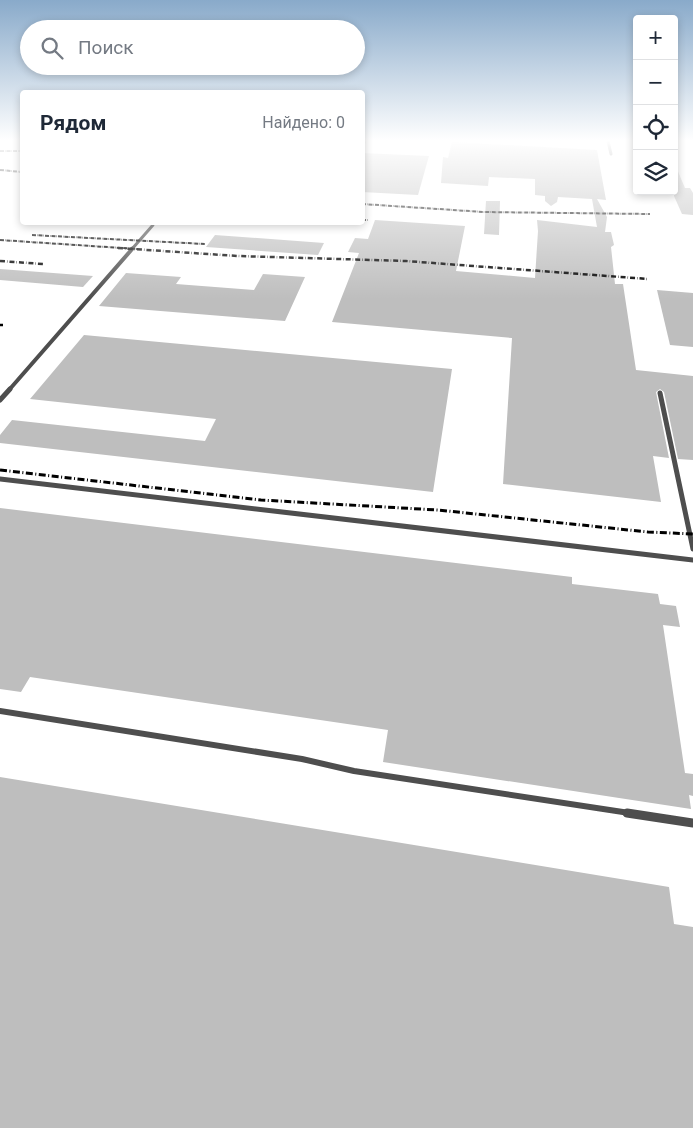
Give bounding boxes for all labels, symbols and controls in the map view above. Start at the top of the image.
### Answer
map controls [633,15,678,195]
button: + [633,15,678,60]
search box [20,20,365,75]
icon: search [38,34,66,62]
text: Поиск [78,36,134,59]
button: − [633,60,678,105]
button: locate [633,105,678,150]
text: Рядом [40,111,106,135]
text: Найдено: 0 [262,113,345,132]
button: layers [633,150,678,195]

